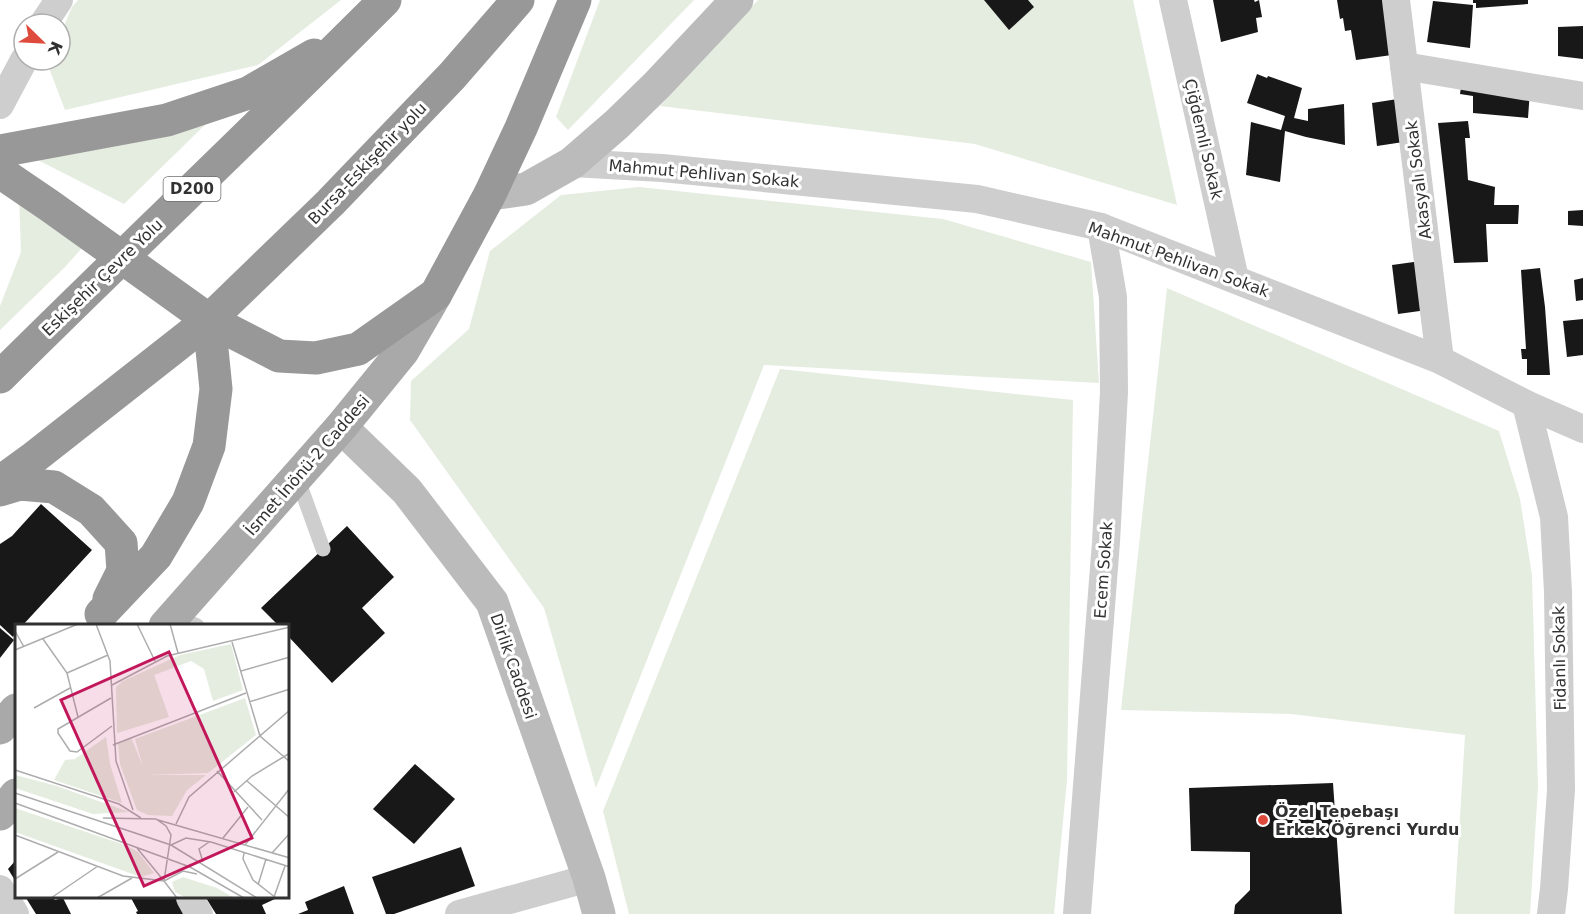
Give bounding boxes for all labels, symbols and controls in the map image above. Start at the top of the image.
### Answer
north arrow [12,12,72,72]
text: K [44,38,66,58]
street label: Çiğdemli Sokak [1180,77,1227,202]
street label: Bursa-Eskişehir yolu [304,98,430,228]
street label: Akasyalı Sokak [1402,119,1435,240]
street label: Mahmut Pehlivan Sokak [608,156,801,191]
road number: D200 [164,177,220,201]
street label: Eskişehir Çevre Yolu [38,215,167,340]
street label: Mahmut Pehlivan Sokak [1086,218,1273,301]
street label: İsmet İnönü-2 Caddesi [241,391,374,539]
street label: Ecem Sokak [1091,520,1116,619]
street label: Fidanlı Sokak [1549,605,1570,710]
street label: Dirlik Caddesi [487,611,540,721]
inset map [15,624,290,899]
place label: Özel Tepebaşı Erkek Öğrenci Yurdu [1275,802,1459,839]
marker: Özel Tepebaşı Erkek Öğrenci Yurdu [1256,813,1270,827]

